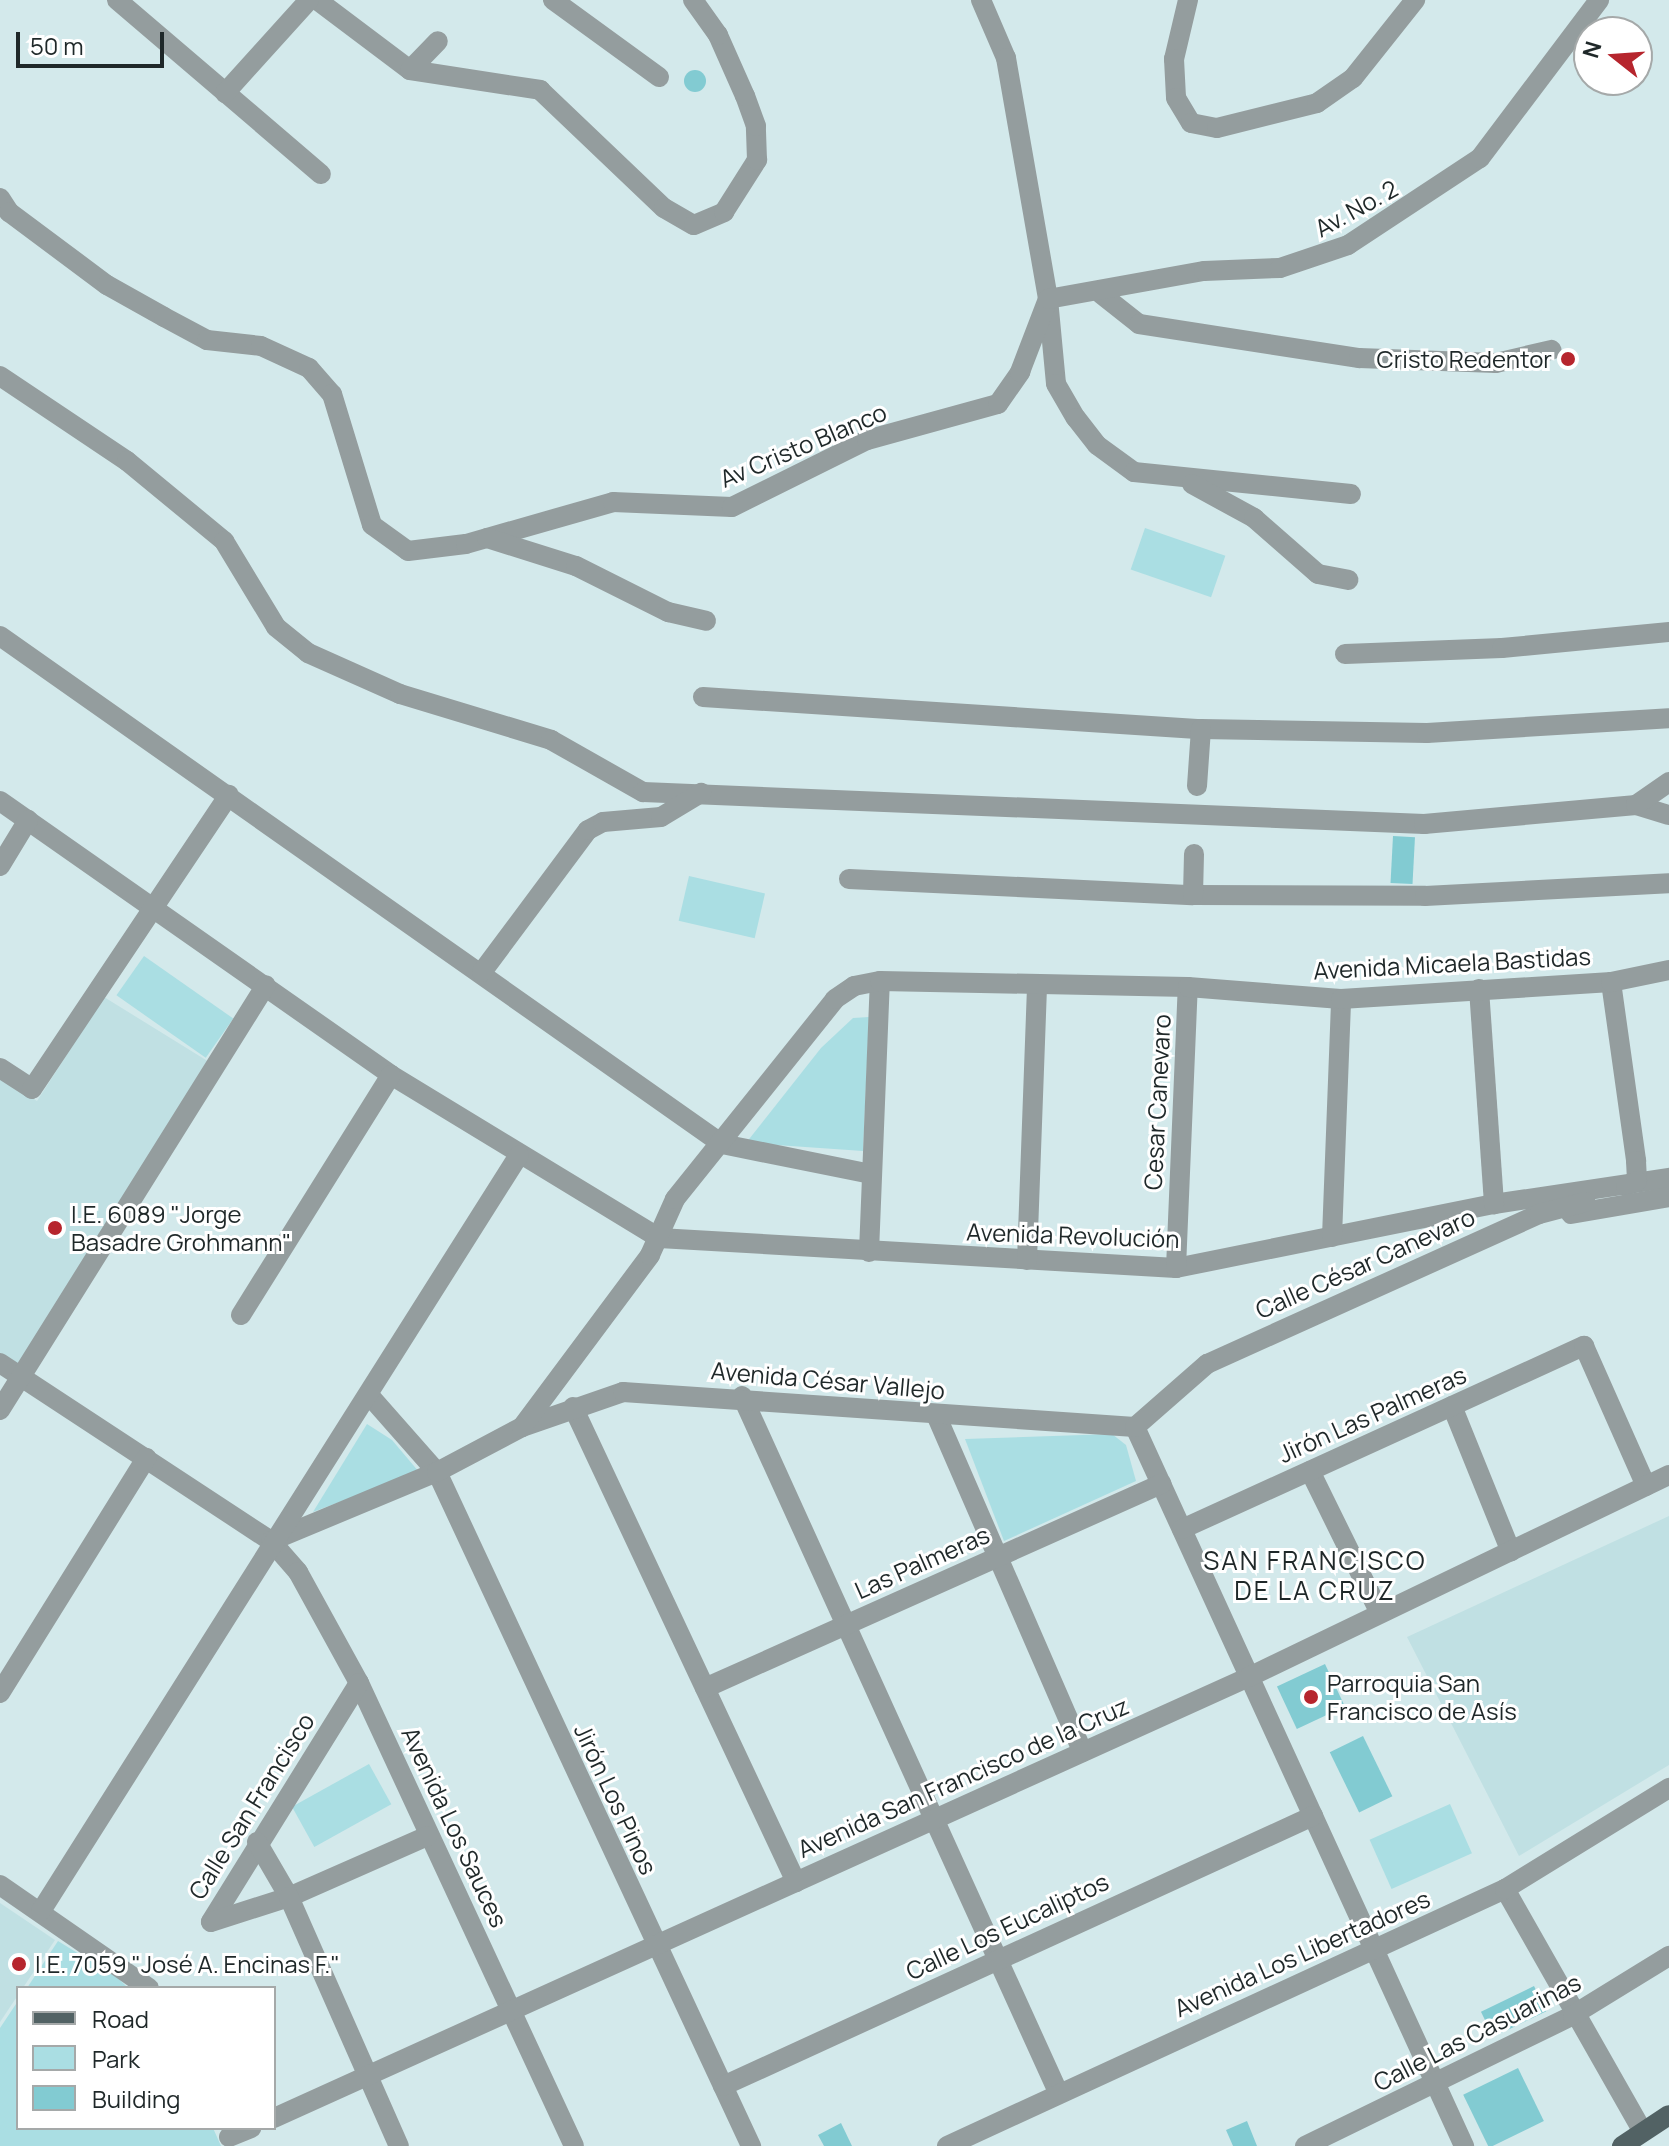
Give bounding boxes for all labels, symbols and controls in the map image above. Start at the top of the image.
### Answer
scale bar [20,16,168,66]
north arrow [1573,16,1653,96]
text: 50 m [30,29,84,62]
text: N [1575,38,1609,62]
street label: Av. No. 2 [1310,174,1402,242]
place label: Cristo Redentor [1377,345,1552,373]
marker: Cristo Redentor [1559,350,1577,368]
street label: Av Cristo Blanco [715,397,891,493]
street label: Avenida Micaela Bastidas [1312,941,1592,985]
street label: Cesar Canevaro [1138,1013,1176,1191]
place label: I.E. 6089 "Jorge Basadre Grohmann" [71,1200,291,1256]
street label: Calle César Canevaro [1251,1202,1479,1324]
street label: Avenida Revolución [966,1217,1180,1253]
marker: I.E. 6089 "Jorge Basadre Grohmann" [46,1219,64,1237]
street label: Avenida César Vallejo [710,1355,946,1405]
street label: Jirón Las Palmeras [1274,1360,1470,1468]
street label: Las Palmeras [850,1520,994,1604]
district label: SAN FRANCISCO DE LA CRUZ [1203,1545,1427,1606]
place label: Parroquia San Francisco de Asís [1327,1669,1517,1725]
marker: Parroquia San Francisco de Asís [1302,1688,1320,1706]
street label: Avenida San Francisco de la Cruz [793,1691,1133,1863]
street label: Calle San Francisco [182,1708,320,1904]
street label: Jirón Los Pinos [568,1719,664,1879]
street label: Avenida Los Sauces [396,1722,514,1932]
street label: Calle Los Eucaliptos [901,1866,1113,1986]
street label: Avenida Los Libertadores [1170,1884,1434,2022]
place label: I.E. 7059 "José A. Encinas F." [35,1950,340,1978]
marker: I.E. 7059 "José A. Encinas F." [10,1955,28,1973]
street label: Calle Las Casuarinas [1369,1967,1585,2097]
legend [16,1986,276,2130]
text: Road [92,2002,149,2035]
text: Park [92,2042,140,2075]
text: Building [92,2082,180,2115]

